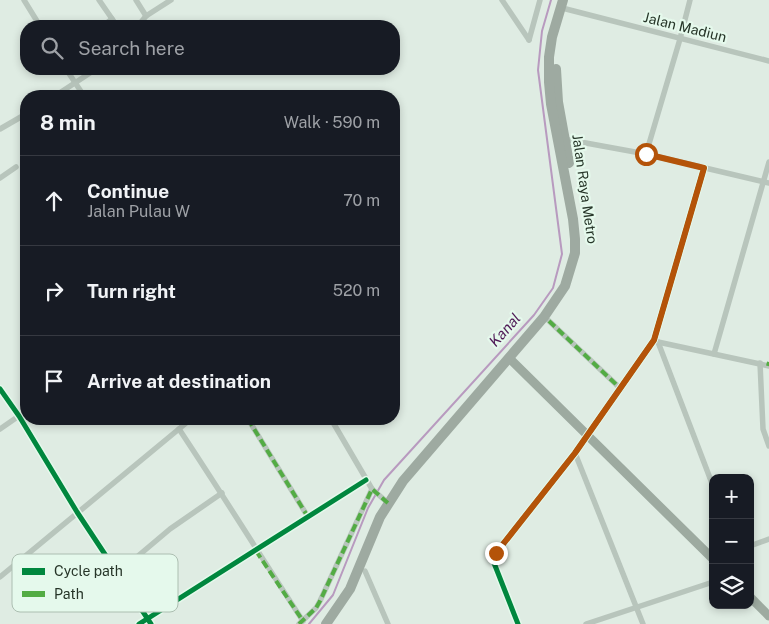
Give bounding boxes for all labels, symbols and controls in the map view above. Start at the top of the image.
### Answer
street label: Jalan Madiun [642,9,728,45]
search box [20,20,400,75]
icon: search [38,34,66,62]
text: Search here [78,37,185,59]
text: 8 min [40,110,96,135]
text: Walk · 590 m [284,113,380,132]
street label: Jalan Raya Metro [569,133,601,245]
route start [635,143,658,166]
text: Continue [87,180,169,202]
icon: ahead [40,187,68,215]
text: 70 m [343,191,380,210]
text: Jalan Pulau W [87,202,190,221]
icon: right [40,277,68,305]
text: Turn right [87,280,176,302]
text: 520 m [333,281,380,300]
water label: Kanal [485,310,524,350]
icon: arrive [40,367,68,395]
text: Arrive at destination [87,370,271,392]
map controls [709,474,754,609]
button: + [709,474,754,519]
button: − [709,519,754,564]
route end [485,542,508,565]
legend [12,554,178,612]
text: Cycle path [54,563,123,579]
button: layers [709,564,754,609]
text: Path [54,586,84,602]

